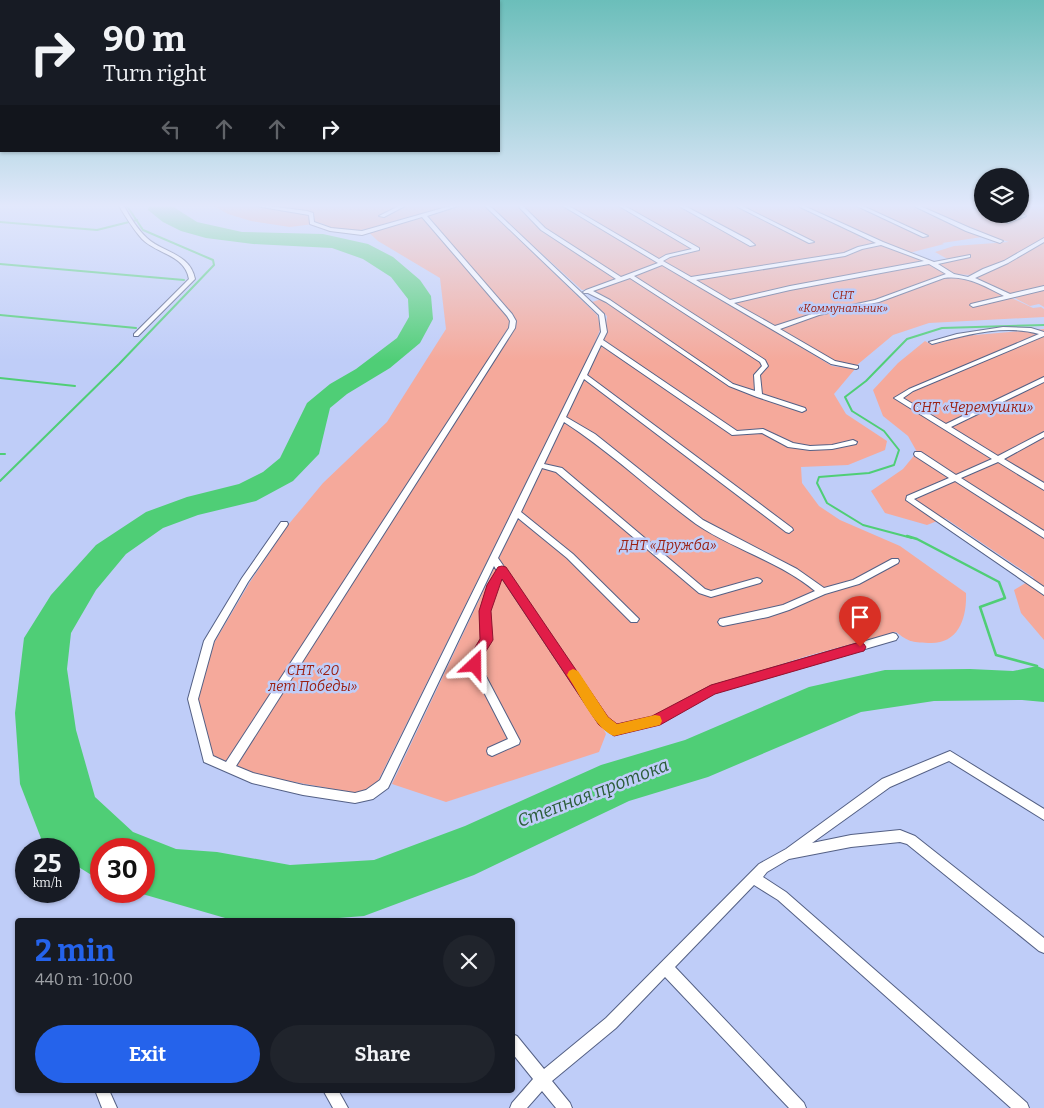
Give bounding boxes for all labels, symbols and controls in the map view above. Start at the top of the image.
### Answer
text: 90 m [103,18,186,60]
icon: right [20,20,85,85]
text: Turn right [103,60,206,87]
icon: left [157,115,185,143]
icon: ahead [210,115,238,143]
icon: ahead [263,115,291,143]
icon: right [316,115,344,143]
map controls [974,168,1029,223]
button: layers [974,168,1029,223]
park label: СНТ «Коммунальник» [798,289,888,315]
park label: СНТ «Черемушки» [913,399,1033,416]
park label: ДНТ «Дружба» [618,537,717,554]
pin [839,596,881,647]
icon: arrive [846,603,874,631]
position arrow [448,638,500,690]
park label: СНТ «20 лет Победы» [268,662,357,695]
water label: Степная протока [514,754,672,832]
speed limit sign: 30 [90,838,155,903]
text: 25 [34,849,61,879]
text: km/h [33,876,62,890]
text: 2 min [35,933,115,969]
button: close [443,935,495,987]
text: 440 m · 10:00 [35,970,133,989]
button: Exit [35,1025,260,1083]
button: Share [270,1025,495,1083]

